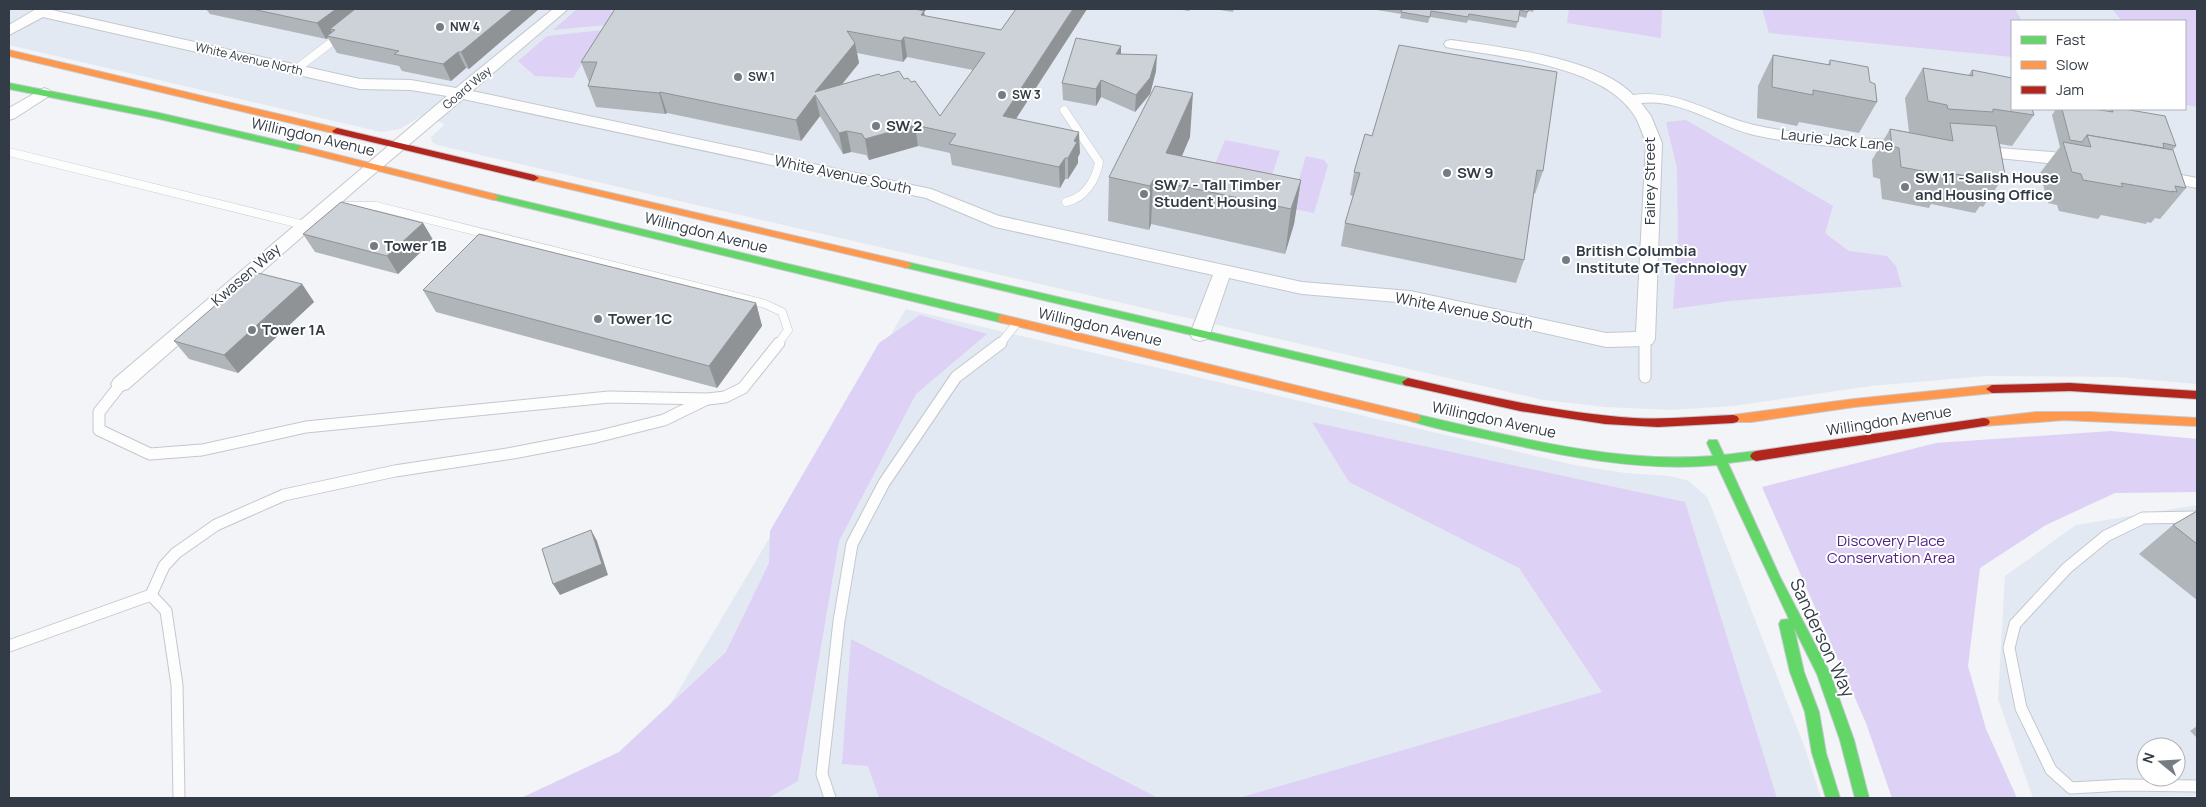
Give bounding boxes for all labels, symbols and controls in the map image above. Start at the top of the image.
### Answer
place label: NW 4 [450,18,480,35]
legend [2011,20,2186,110]
marker: NW 4 [434,21,446,33]
text: Fast [2056,29,2085,50]
street label: White Avenue North [194,38,305,79]
text: Slow [2056,54,2089,75]
street label: Goard Way [439,62,495,113]
place label: SW 1 [748,68,775,85]
marker: SW 1 [732,71,744,83]
text: Jam [2056,79,2084,100]
place label: SW 3 [1012,86,1041,103]
marker: SW 3 [996,89,1008,101]
street label: Willingdon Avenue [249,112,377,161]
place label: SW 2 [886,115,922,136]
marker: SW 2 [870,120,882,132]
street label: Laurie Jack Lane [1780,123,1895,156]
street label: Fairey Street [1639,137,1660,225]
street label: White Avenue South [772,150,914,199]
place label: SW 9 [1457,162,1494,183]
marker: SW 9 [1441,167,1453,179]
place label: SW 11 -Salish House and Housing Office [1915,167,2059,205]
place label: SW 7 - Tall Timber Student Housing [1154,174,1281,212]
marker: SW 11 -Salish House and Housing Office [1899,181,1911,193]
marker: SW 7 - Tall Timber Student Housing [1138,188,1150,200]
street label: Willingdon Avenue [642,207,770,258]
place label: Tower 1B [384,235,447,256]
street label: Kwasen Way [206,239,285,311]
marker: Tower 1B [368,240,380,252]
place label: British Columbia Institute Of Technology [1576,240,1748,278]
marker: British Columbia Institute Of Technology [1560,254,1572,266]
street label: White Avenue South [1393,287,1535,334]
street label: Willingdon Avenue [1036,302,1164,351]
place label: Tower 1C [608,308,672,329]
marker: Tower 1C [592,313,604,325]
place label: Tower 1A [262,319,325,340]
marker: Tower 1A [246,324,258,336]
street label: Willingdon Avenue [1430,396,1558,443]
street label: Willingdon Avenue [1825,400,1953,441]
park label: Discovery Place Conservation Area [1827,530,1955,568]
street label: Sanderson Way [1785,574,1861,701]
north arrow [2136,737,2186,787]
text: N [2138,750,2159,766]

